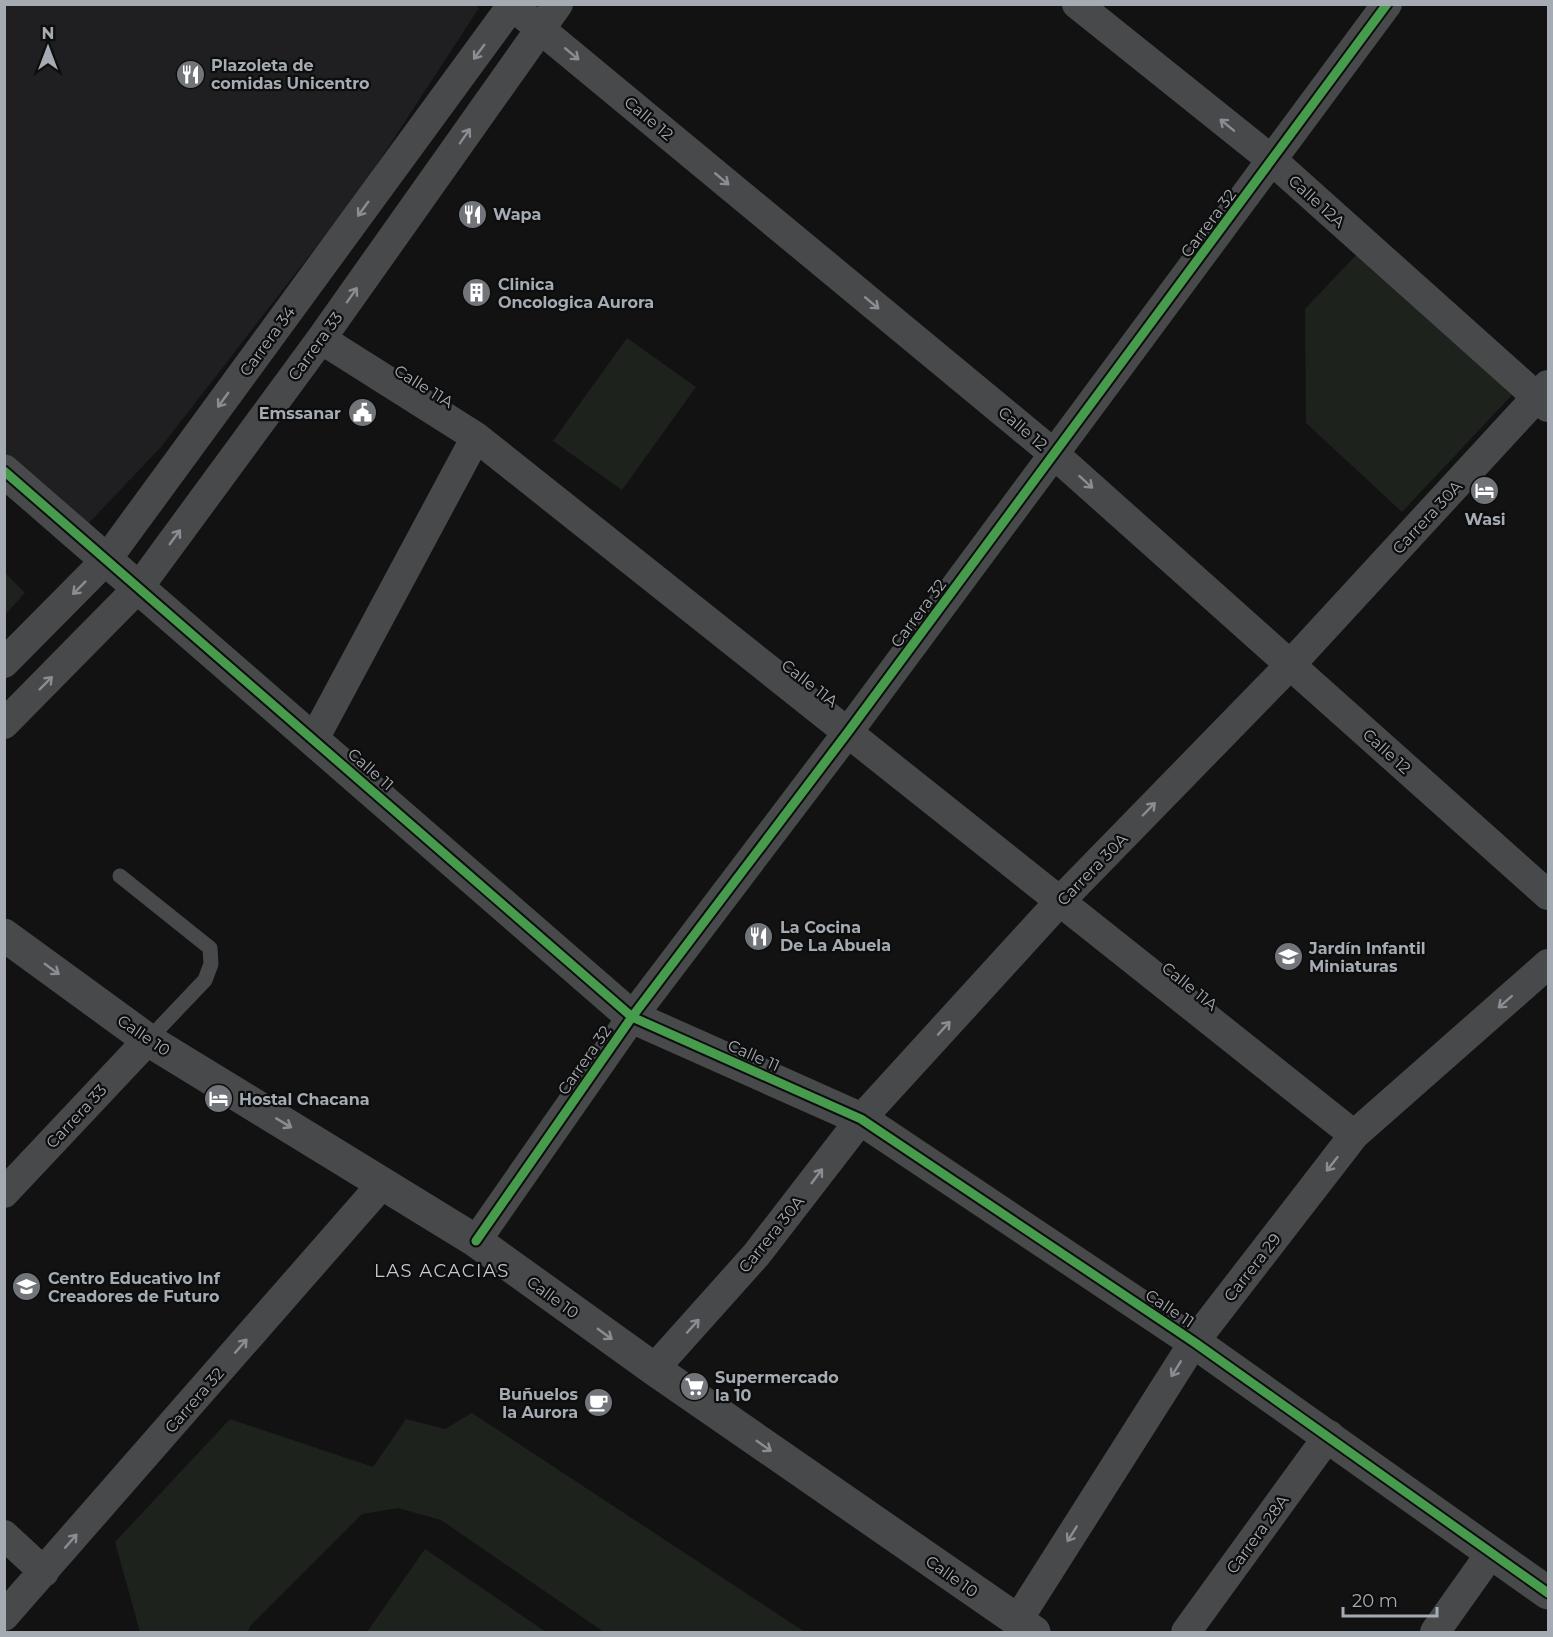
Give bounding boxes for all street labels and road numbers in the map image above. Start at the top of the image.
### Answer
street label: Calle 12 [620,92,677,144]
street label: Calle 12A [1284,171,1349,232]
street label: Carrera 32 [1177,186,1240,261]
street label: Carrera 34 [236,302,299,380]
street label: Carrera 33 [284,308,347,384]
street label: Calle 11A [391,361,457,412]
street label: Calle 12 [994,402,1051,454]
street label: Carrera 30A [1389,476,1466,558]
street label: Carrera 32 [887,576,950,651]
street label: Calle 11A [778,656,842,712]
street label: Calle 12 [1359,725,1415,778]
street label: Calle 11 [344,744,398,794]
street label: Carrera 30A [1053,829,1132,909]
street label: Calle 11A [1158,958,1222,1015]
street label: Calle 10 [114,1011,174,1060]
street label: Carrera 32 [554,1022,615,1099]
street label: Calle 11 [725,1036,783,1075]
street label: Carrera 33 [42,1081,111,1152]
street label: Carrera 30A [735,1192,808,1277]
street label: Carrera 29 [1220,1230,1285,1305]
street label: Calle 10 [523,1272,582,1323]
street label: Calle 11 [1142,1285,1198,1332]
street label: Carrera 32 [161,1364,228,1437]
street label: Carrera 28A [1222,1491,1293,1577]
street label: Calle 10 [922,1552,982,1601]

